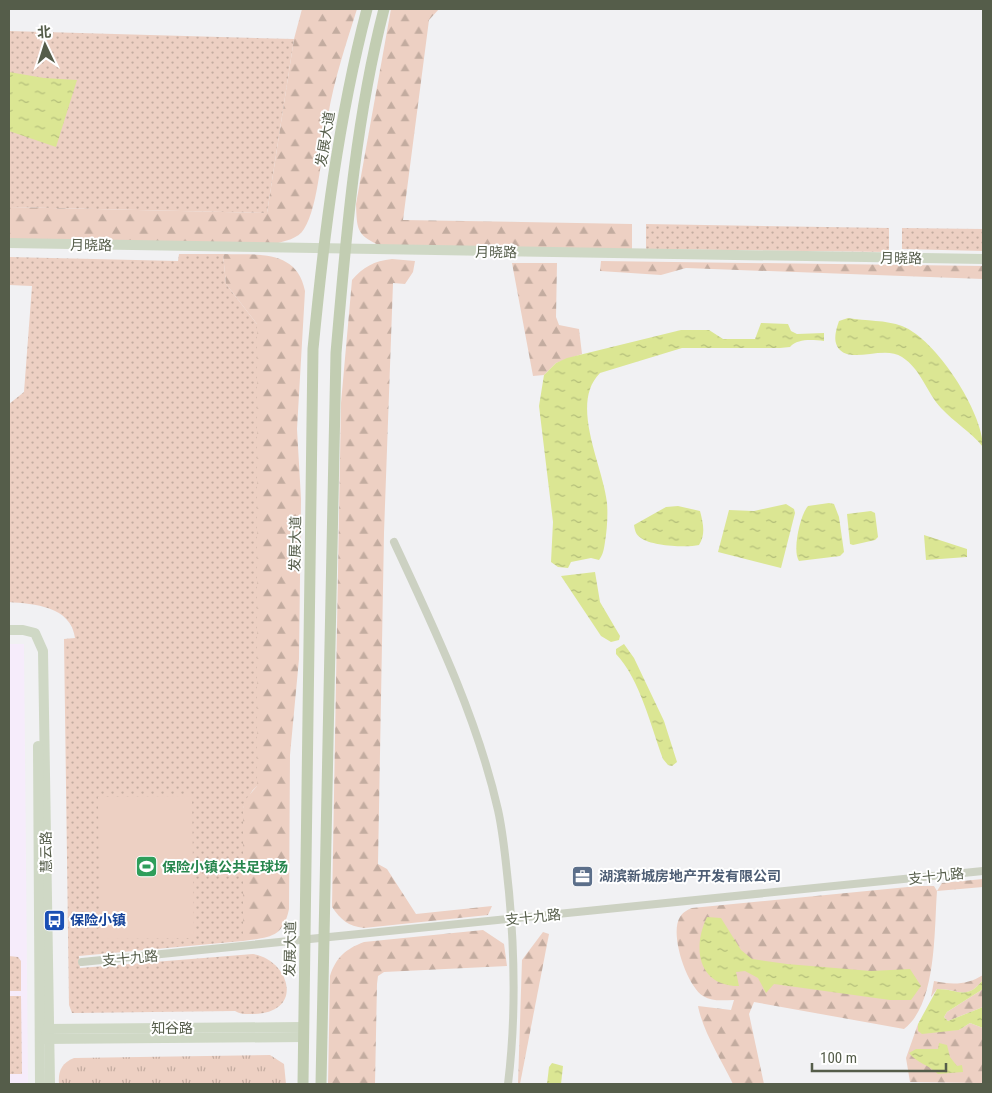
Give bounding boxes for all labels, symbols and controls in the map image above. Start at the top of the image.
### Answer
north arrow [20,20,70,70]
text: 北 [37,24,52,41]
street label: 发展大道 [313,110,337,168]
street label: 月晓路 [70,237,112,253]
street label: 月晓路 [475,244,517,260]
street label: 月晓路 [880,250,922,266]
street label: 发展大道 [287,516,303,572]
street label: 慧云路 [38,831,54,873]
sports icon: 保险小镇公共足球场 [134,855,158,879]
place label: 保险小镇公共足球场 [162,859,288,875]
office icon: 湖滨新城房地产开发有限公司 [571,864,595,888]
street label: 支十九路 [907,865,965,887]
place label: 湖滨新城房地产开发有限公司 [599,868,781,884]
street label: 支十九路 [504,906,562,928]
bus stop icon: 保险小镇 [42,908,66,932]
place label: 保险小镇 [70,912,126,928]
street label: 发展大道 [282,921,298,977]
street label: 支十九路 [101,948,159,968]
street label: 知谷路 [151,1020,193,1036]
scale bar [812,1040,946,1072]
text: 100 m [820,1049,857,1067]

